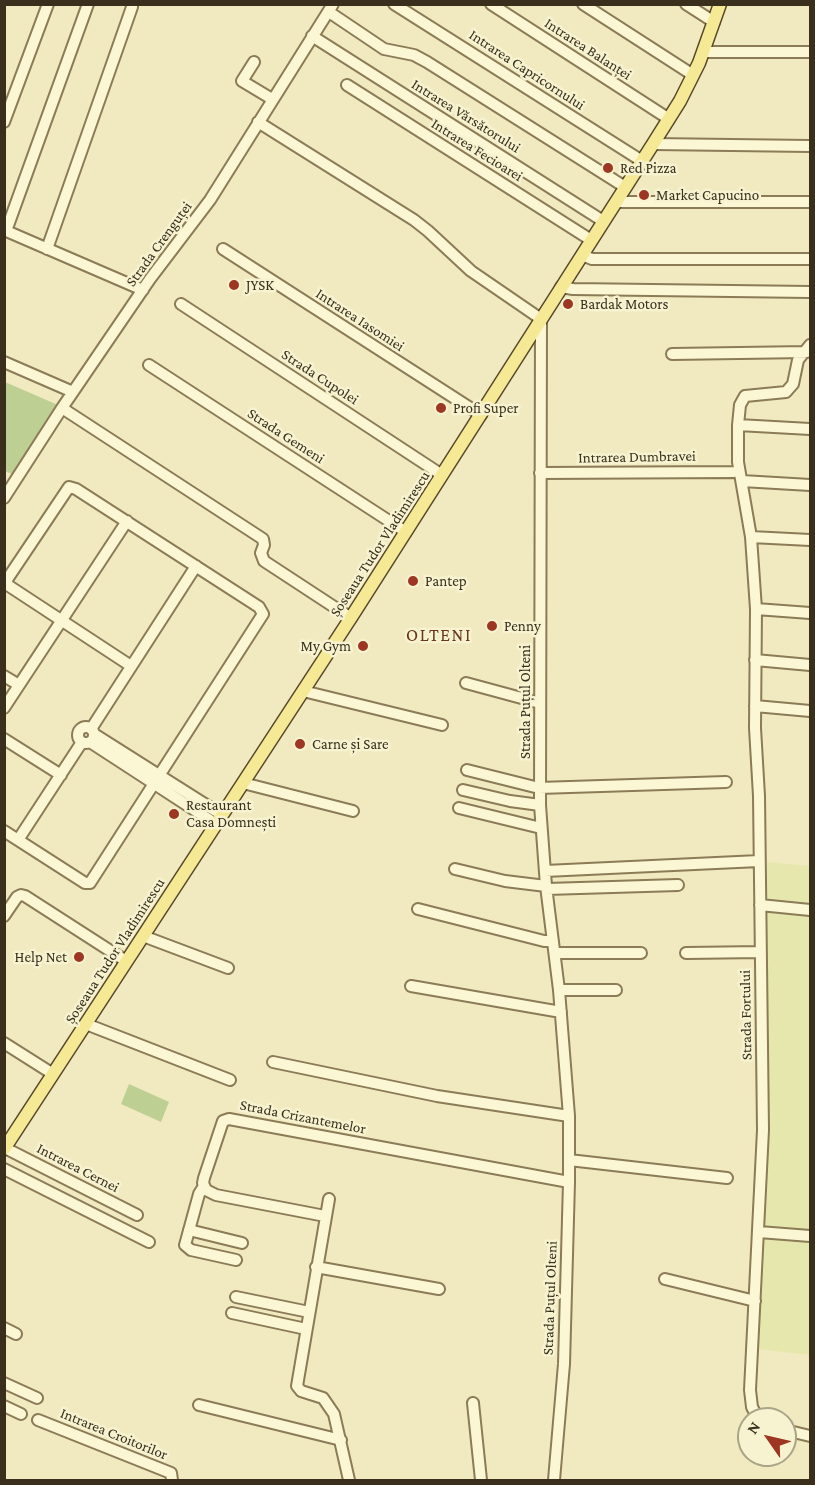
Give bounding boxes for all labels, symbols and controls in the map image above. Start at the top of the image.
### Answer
street label: Intrarea Balanței [541,14,635,84]
street label: Intrarea Capricornului [466,26,588,114]
street label: Intrarea Vărsătorului [408,75,524,157]
street label: Intrarea Fecioarei [428,115,526,185]
place label: Red Pizza [620,159,677,177]
marker: Red Pizza [601,161,615,175]
place label: Market Capucino [656,186,759,204]
marker: Market Capucino [637,188,651,202]
street label: Strada Crenguței [122,198,196,290]
place label: JYSK [246,276,274,294]
marker: JYSK [227,278,241,292]
street label: Intrarea Iasomiei [312,285,408,355]
place label: Bardak Motors [580,295,668,313]
marker: Bardak Motors [561,297,575,311]
street label: Strada Cupolei [278,345,362,409]
place label: Profi Super [453,399,519,417]
marker: Profi Super [434,401,448,415]
street label: Strada Gemeni [244,404,328,468]
street label: Intrarea Dumbravei [578,447,696,467]
street label: Șoseaua Tudor Vladimirescu [326,468,434,620]
place label: Pantep [425,572,467,590]
marker: Pantep [406,574,420,588]
place label: Penny [504,617,541,635]
marker: Penny [485,619,499,633]
district label: OLTENI [406,624,472,646]
place label: My Gym [301,637,351,655]
marker: My Gym [356,639,370,653]
street label: Strada Puțul Olteni [516,645,534,759]
place label: Carne și Sare [312,735,389,753]
marker: Carne și Sare [293,737,307,751]
place label: Restaurant Casa Domnești [186,796,276,831]
marker: Restaurant Casa Domnești [167,807,181,821]
street label: Șoseaua Tudor Vladimirescu [61,875,169,1027]
place label: Help Net [15,948,67,966]
marker: Help Net [72,950,86,964]
street label: Strada Fortului [736,970,756,1060]
street label: Strada Crizantemelor [239,1096,367,1138]
street label: Intrarea Cernei [34,1140,122,1196]
street label: Strada Puțul Olteni [539,1241,561,1355]
street label: Intrarea Croitorilor [58,1404,170,1464]
north arrow [737,1407,797,1467]
text: N [743,1418,763,1437]

